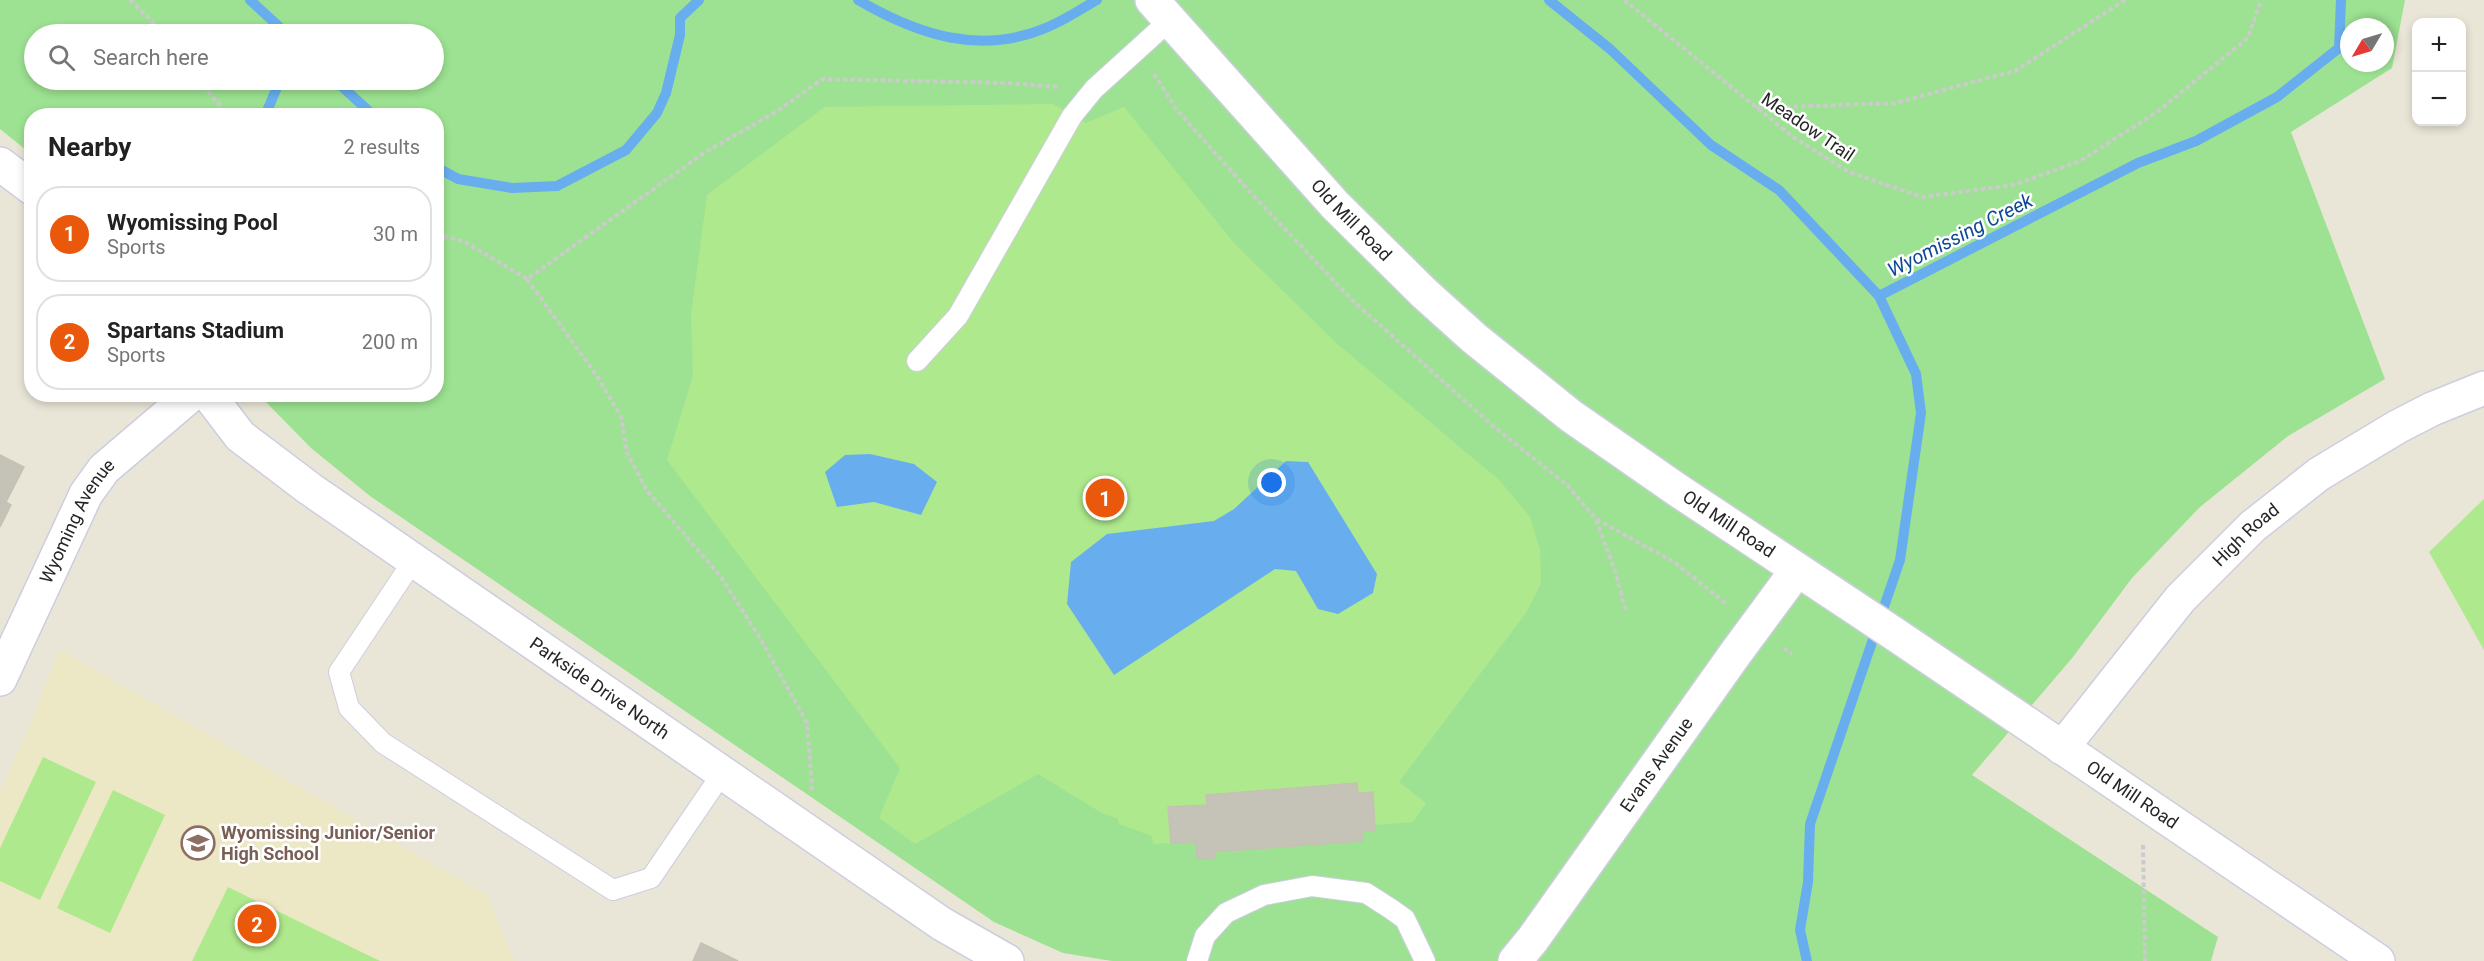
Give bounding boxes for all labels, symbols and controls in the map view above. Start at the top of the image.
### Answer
north arrow [2340,18,2394,72]
map controls [2412,18,2466,126]
button: + [2412,18,2466,72]
search box [24,24,444,90]
icon: search [45,41,78,74]
text: Search here [93,45,209,70]
button: − [2412,72,2466,126]
street label: Meadow Trail [1758,88,1859,165]
text: Nearby [48,132,131,162]
text: 2 results [344,135,420,159]
street label: Old Mill Road [1307,175,1396,265]
water label: Wyomissing Creek [1883,188,2038,282]
text: Wyomissing Pool [107,210,278,235]
text: 1 [64,222,75,246]
text: 30 m [373,222,418,246]
text: Sports [107,235,166,259]
text: Spartans Stadium [107,318,284,343]
text: 2 [64,330,75,354]
text: 200 m [362,330,418,354]
text: Sports [107,343,166,367]
street label: Wyoming Avenue [35,454,118,586]
your location [1257,468,1286,497]
pin: 1 [1086,476,1124,520]
street label: Old Mill Road [1679,486,1779,562]
street label: High Road [2208,499,2283,570]
street label: Parkside Drive North [526,633,673,743]
street label: Evans Avenue [1615,713,1697,816]
street label: Old Mill Road [2083,756,2182,833]
place label: Wyomissing Junior/Senior High School [221,822,436,864]
school or university icon: Wyomissing Junior/Senior High School [180,825,216,861]
pin: 2 [238,902,276,946]

